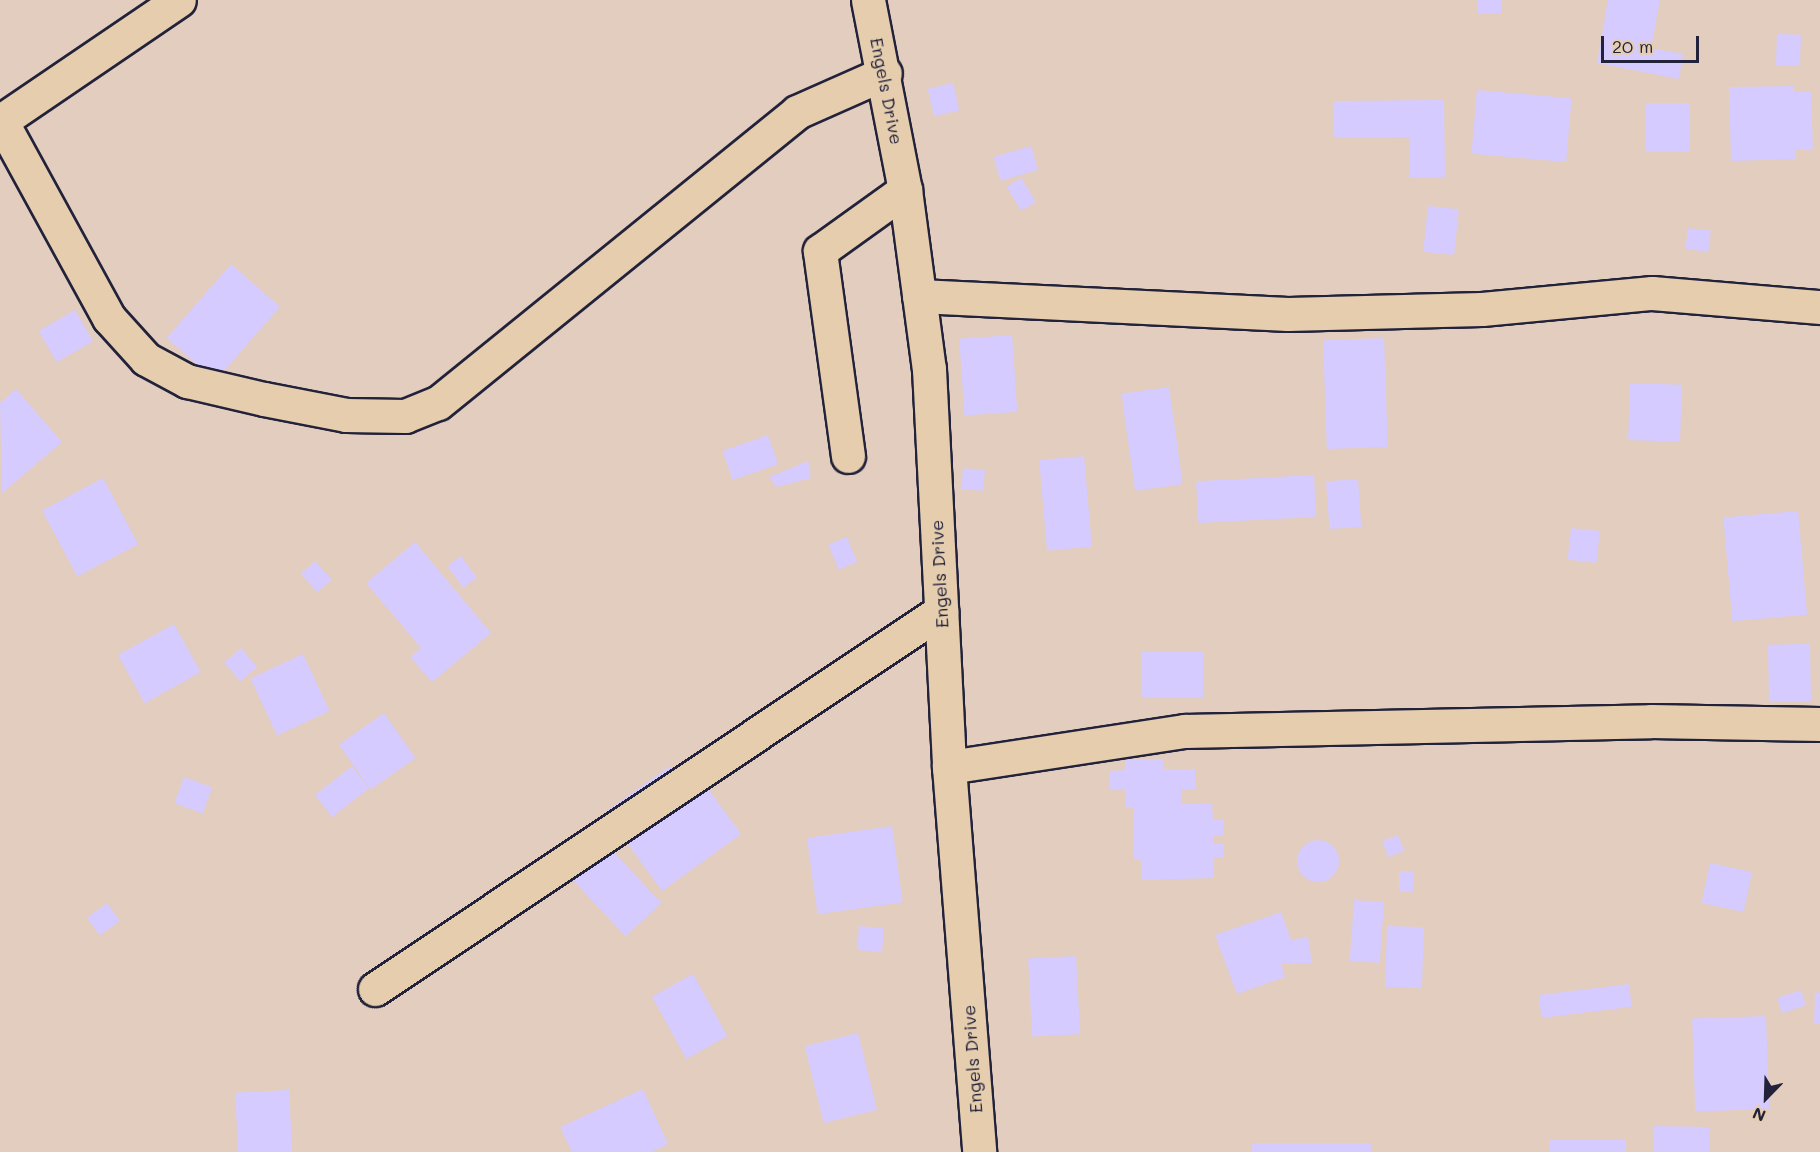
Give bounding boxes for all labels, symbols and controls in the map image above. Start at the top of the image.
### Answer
scale bar [1604,24,1702,62]
text: 20 m [1612,34,1653,58]
street label: Engels Drive [866,36,908,146]
street label: Engels Drive [925,519,953,629]
street label: Engels Drive [957,1004,987,1114]
north arrow [1736,1068,1796,1128]
text: N [1749,1103,1768,1127]

